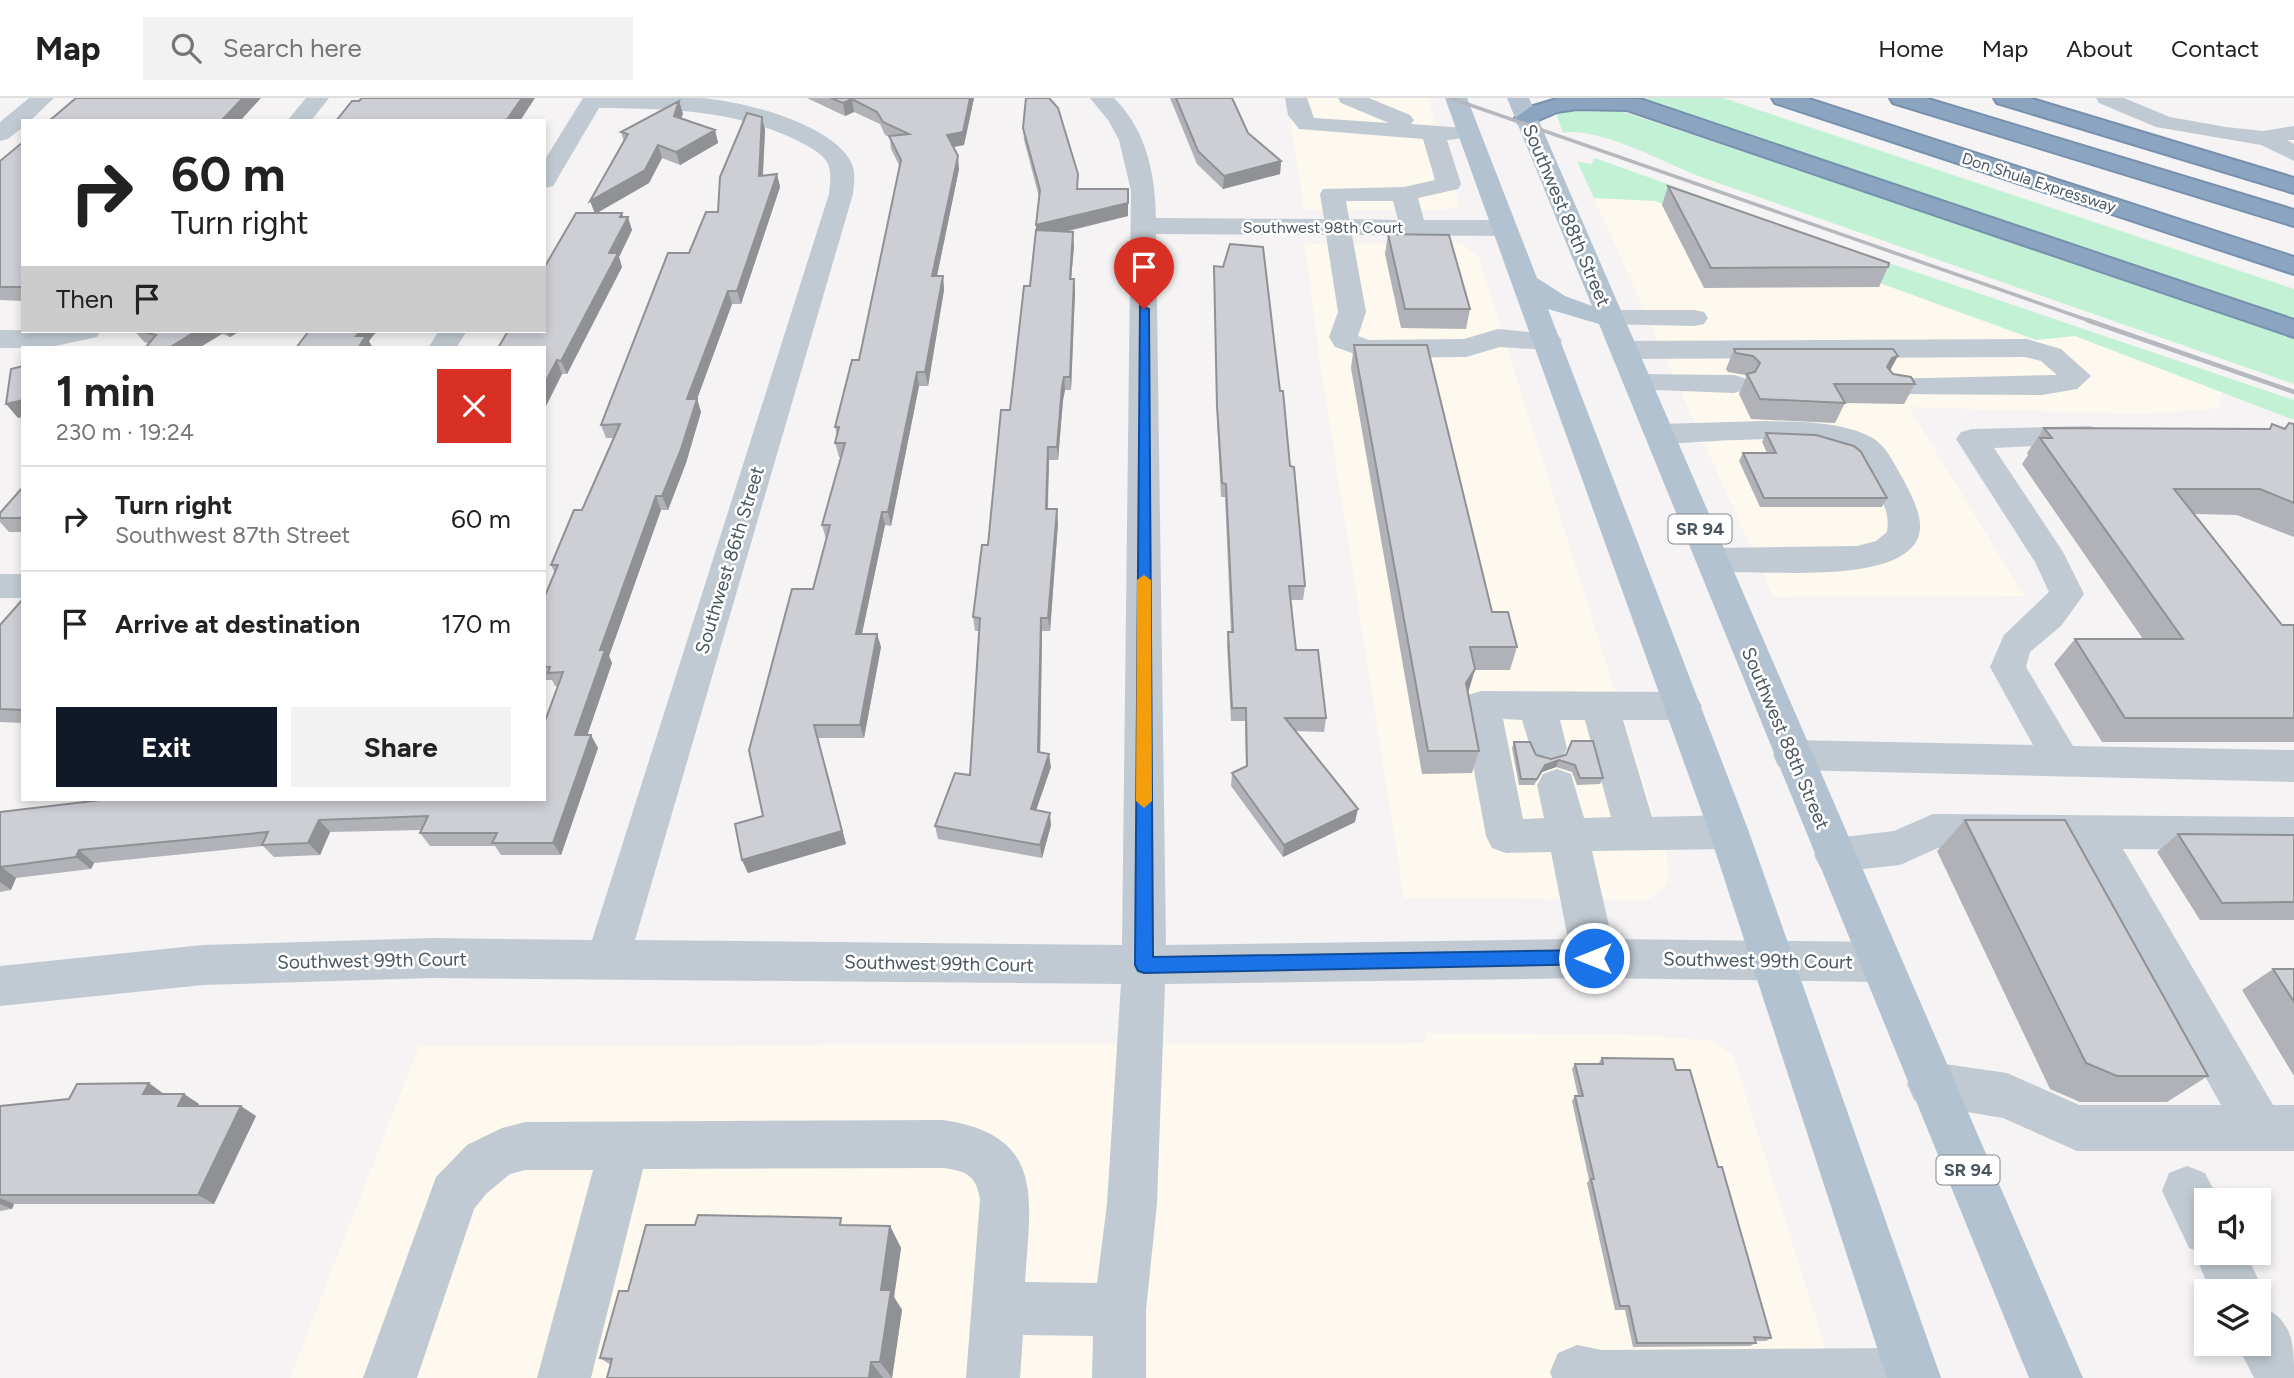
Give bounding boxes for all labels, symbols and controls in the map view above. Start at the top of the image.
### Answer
search box [143,17,633,80]
text: Map [35,29,101,68]
icon: search [167,29,205,67]
text: Search here [223,32,362,64]
text: Home [1878,34,1944,63]
text: Map [1982,34,2028,63]
text: About [2066,34,2133,63]
text: Contact [2171,34,2259,63]
street label: Southwest 88th Street [1518,121,1615,310]
text: 60 m [171,144,286,203]
icon: right [56,147,147,238]
street label: Don Shula Expressway [1959,149,2119,217]
text: Turn right [171,204,309,242]
street label: Southwest 98th Court [1243,218,1403,237]
pin [1114,237,1174,309]
icon: arrive [1125,248,1163,286]
icon: arrive [128,280,166,318]
text: Then [56,283,114,315]
text: 1 min [56,366,155,417]
button: close [437,369,511,443]
text: 230 m · 19:24 [56,418,194,446]
street label: Southwest 86th Street [690,464,769,657]
text: Turn right [115,489,232,521]
icon: right [56,500,94,538]
text: 60 m [451,503,511,535]
road number: SR 94 [1668,514,1732,544]
text: Southwest 87th Street [115,521,350,549]
icon: arrive [56,605,94,643]
text: Arrive at destination [115,608,360,640]
text: 170 m [441,608,511,640]
street label: Southwest 88th Street [1737,644,1834,833]
button: Exit [56,707,277,787]
button: Share [291,707,511,787]
position arrow [1557,921,1631,995]
street label: Southwest 99th Court [277,947,467,974]
street label: Southwest 99th Court [1663,947,1853,974]
street label: Southwest 99th Court [844,950,1034,977]
road number: SR 94 [1937,1156,2000,1184]
map controls [2194,1188,2271,1356]
button: sound [2194,1188,2271,1265]
button: layers [2194,1279,2271,1356]

